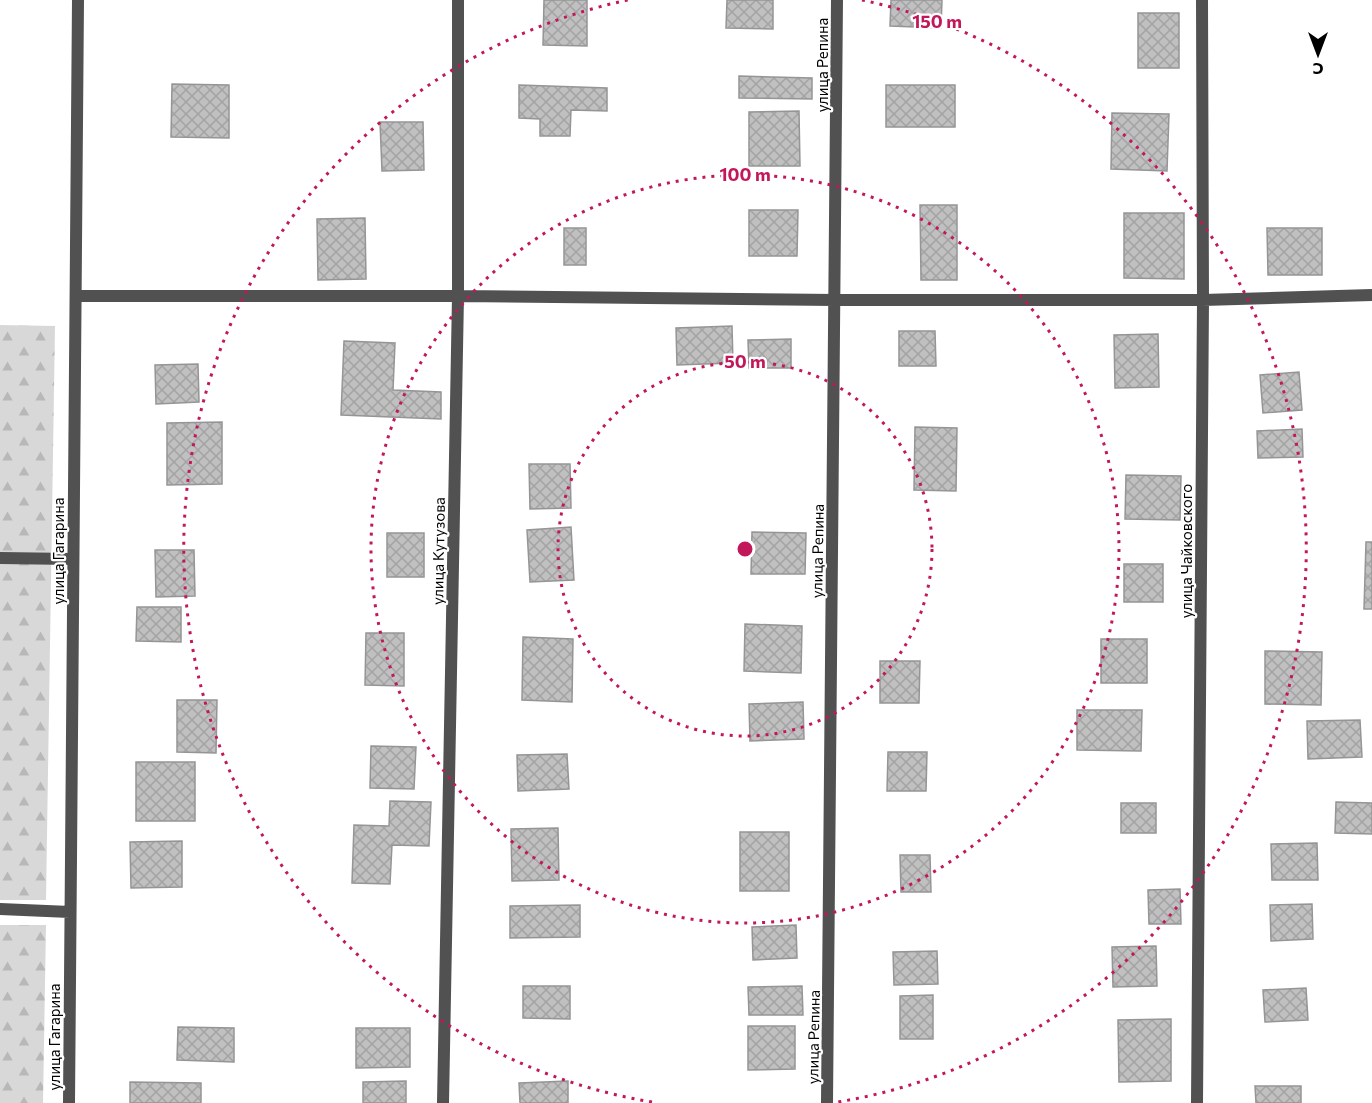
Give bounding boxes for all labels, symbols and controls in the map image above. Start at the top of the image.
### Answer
text: 150 m [912,10,962,32]
street label: улица Репина [813,18,831,112]
north arrow [1288,24,1348,84]
text: С [1312,60,1323,79]
text: 100 m [719,163,771,185]
text: 50 m [724,350,766,372]
street label: улица Чайковского [1177,484,1195,618]
street label: улица Кутузова [428,497,448,605]
street label: улица Гагарина [49,498,67,604]
street label: улица Репина [807,504,827,598]
centre of rings [735,539,755,559]
street label: улица Гагарина [45,984,63,1090]
street label: улица Репина [803,990,823,1084]

